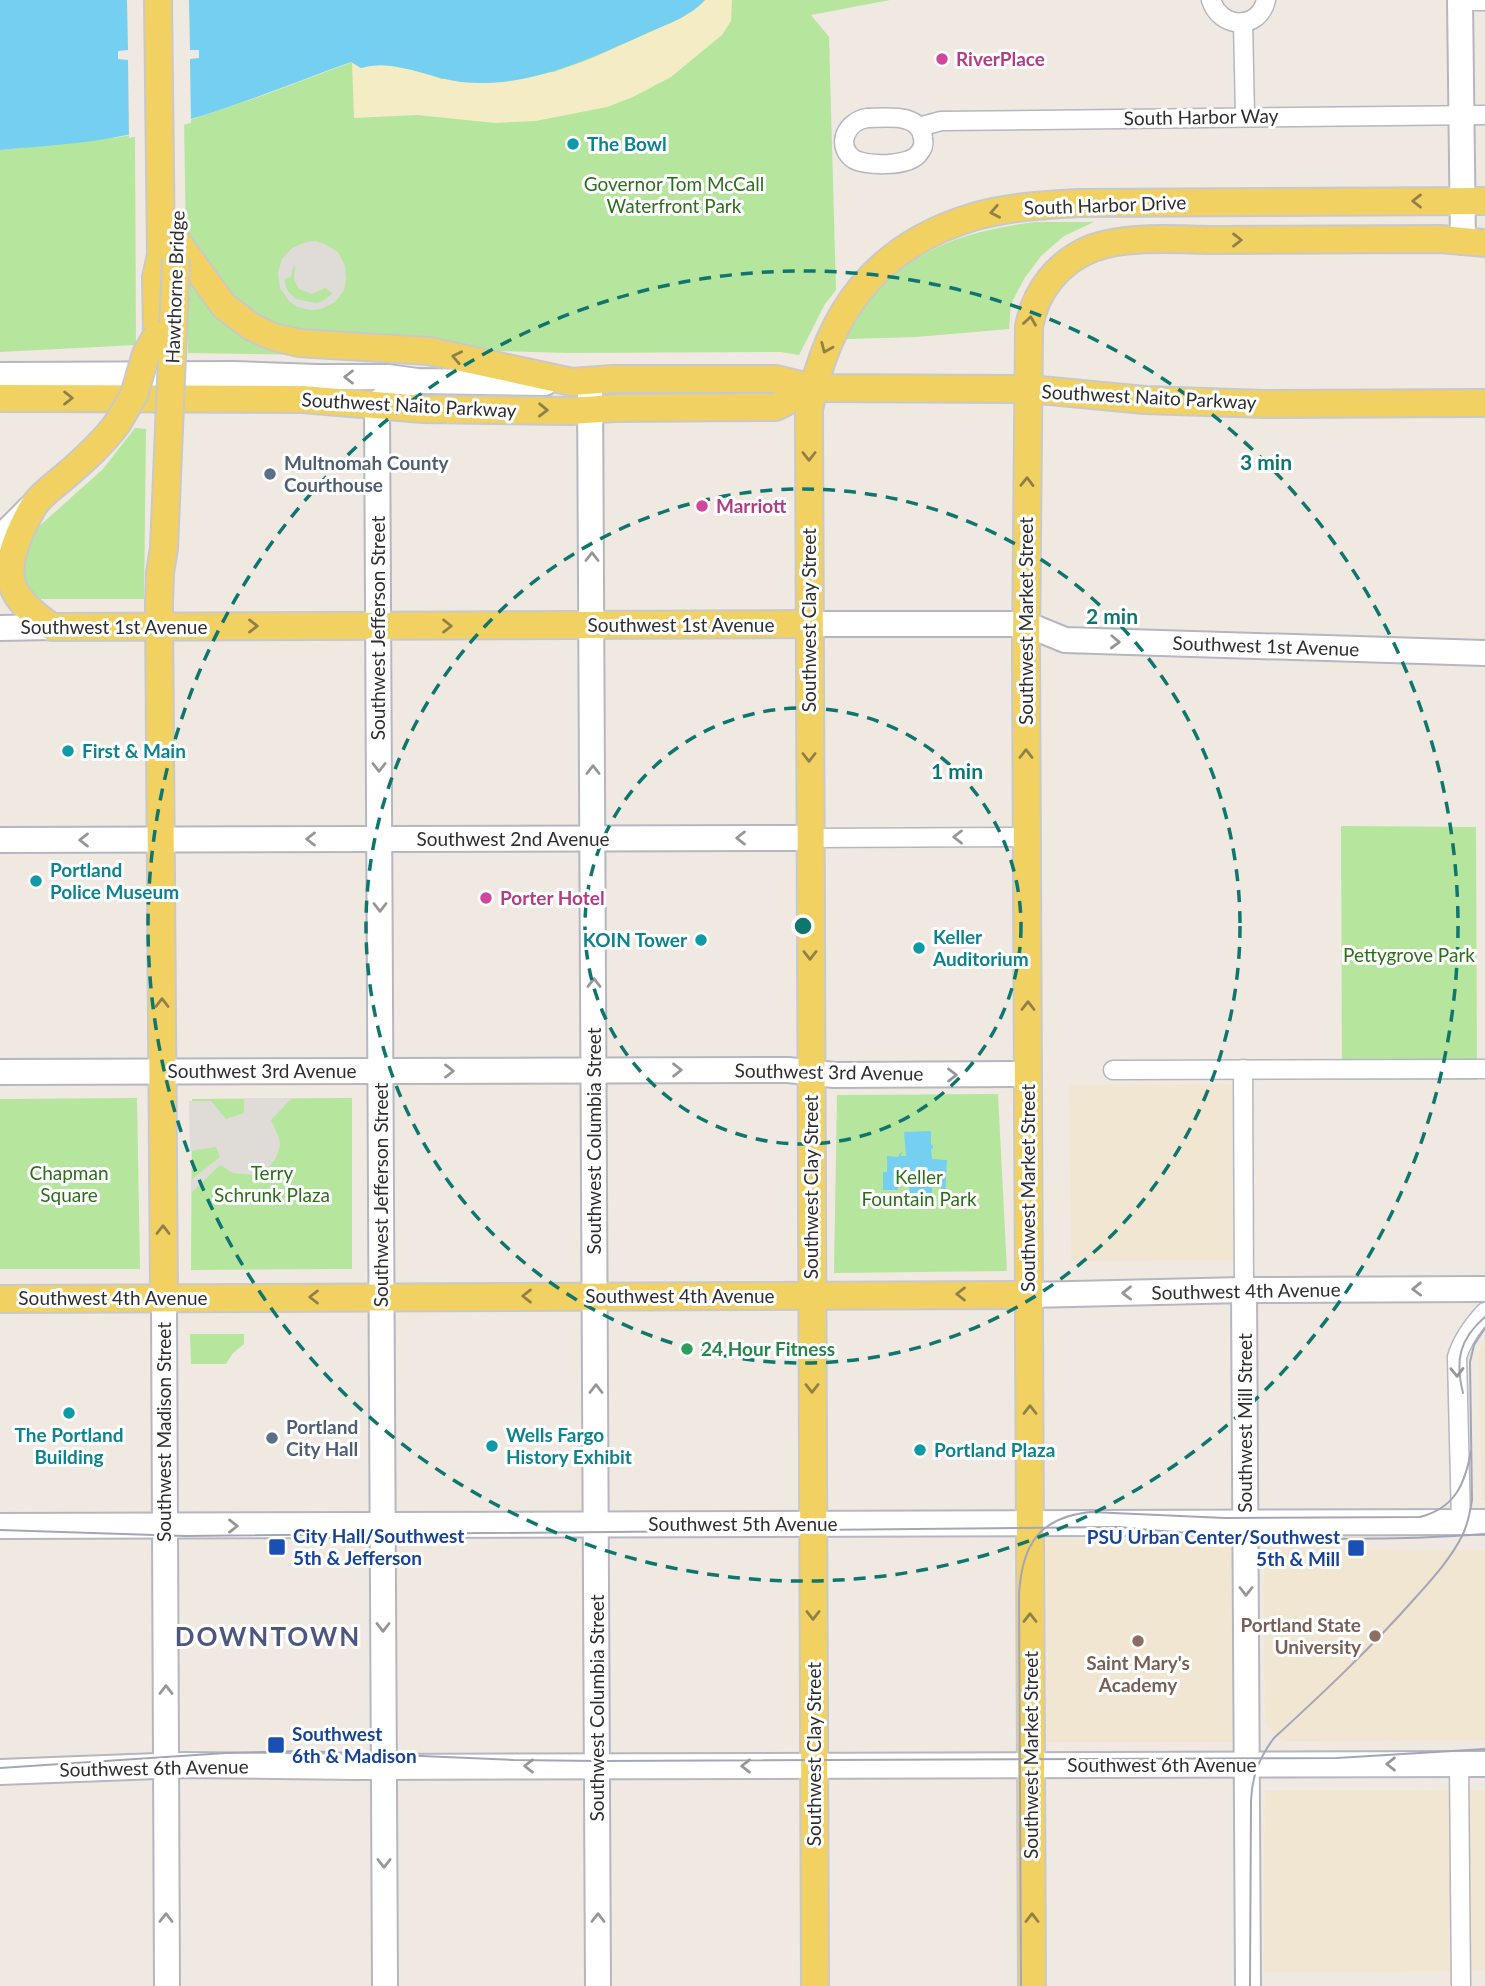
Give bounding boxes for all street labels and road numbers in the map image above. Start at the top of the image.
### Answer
street label: South Harbor Way [1123,104,1279,129]
street label: South Harbor Drive [1023,190,1187,219]
street label: Hawthorne Bridge [160,210,189,364]
street label: Southwest Naito Parkway [1041,379,1257,414]
street label: Southwest Naito Parkway [301,387,517,422]
street label: Southwest Jefferson Street [366,516,389,740]
street label: Southwest Market Street [1014,517,1037,725]
street label: Southwest Clay Street [797,528,820,712]
street label: Southwest 1st Avenue [588,613,774,636]
street label: Southwest 1st Avenue [21,615,207,638]
street label: Southwest 1st Avenue [1172,631,1360,660]
street label: Southwest 2nd Avenue [416,827,610,850]
street label: Southwest Columbia Street [582,1027,605,1255]
street label: Southwest 3rd Avenue [734,1058,924,1085]
street label: Southwest 3rd Avenue [167,1059,357,1082]
street label: Southwest Jefferson Street [369,1083,392,1307]
street label: Southwest Market Street [1016,1084,1039,1292]
street label: Southwest Clay Street [799,1095,822,1279]
street label: Southwest 4th Avenue [1151,1277,1341,1304]
street label: Southwest 4th Avenue [585,1284,775,1307]
street label: Southwest 4th Avenue [18,1286,208,1309]
street label: Southwest Madison Street [152,1322,175,1542]
street label: Southwest Mill Street [1233,1333,1256,1513]
street label: Southwest 5th Avenue [648,1512,838,1535]
street label: Southwest Columbia Street [585,1594,608,1822]
street label: Southwest Market Street [1019,1651,1042,1859]
street label: Southwest Clay Street [802,1662,825,1846]
street label: Southwest 6th Avenue [1067,1753,1257,1776]
street label: Southwest 6th Avenue [59,1754,249,1781]

